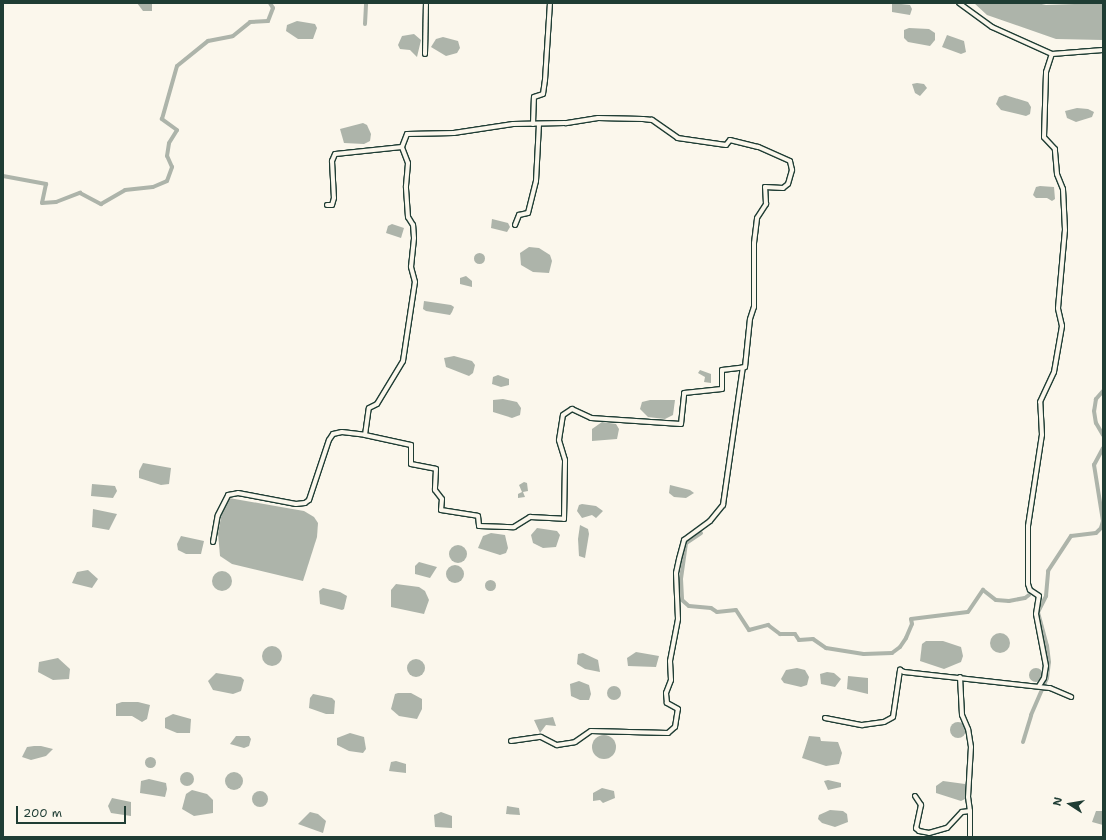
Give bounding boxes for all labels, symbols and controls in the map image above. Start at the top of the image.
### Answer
north arrow [1050,784,1090,824]
text: N [1050,796,1066,807]
scale bar [18,798,128,824]
text: 200 m [23,805,62,821]

